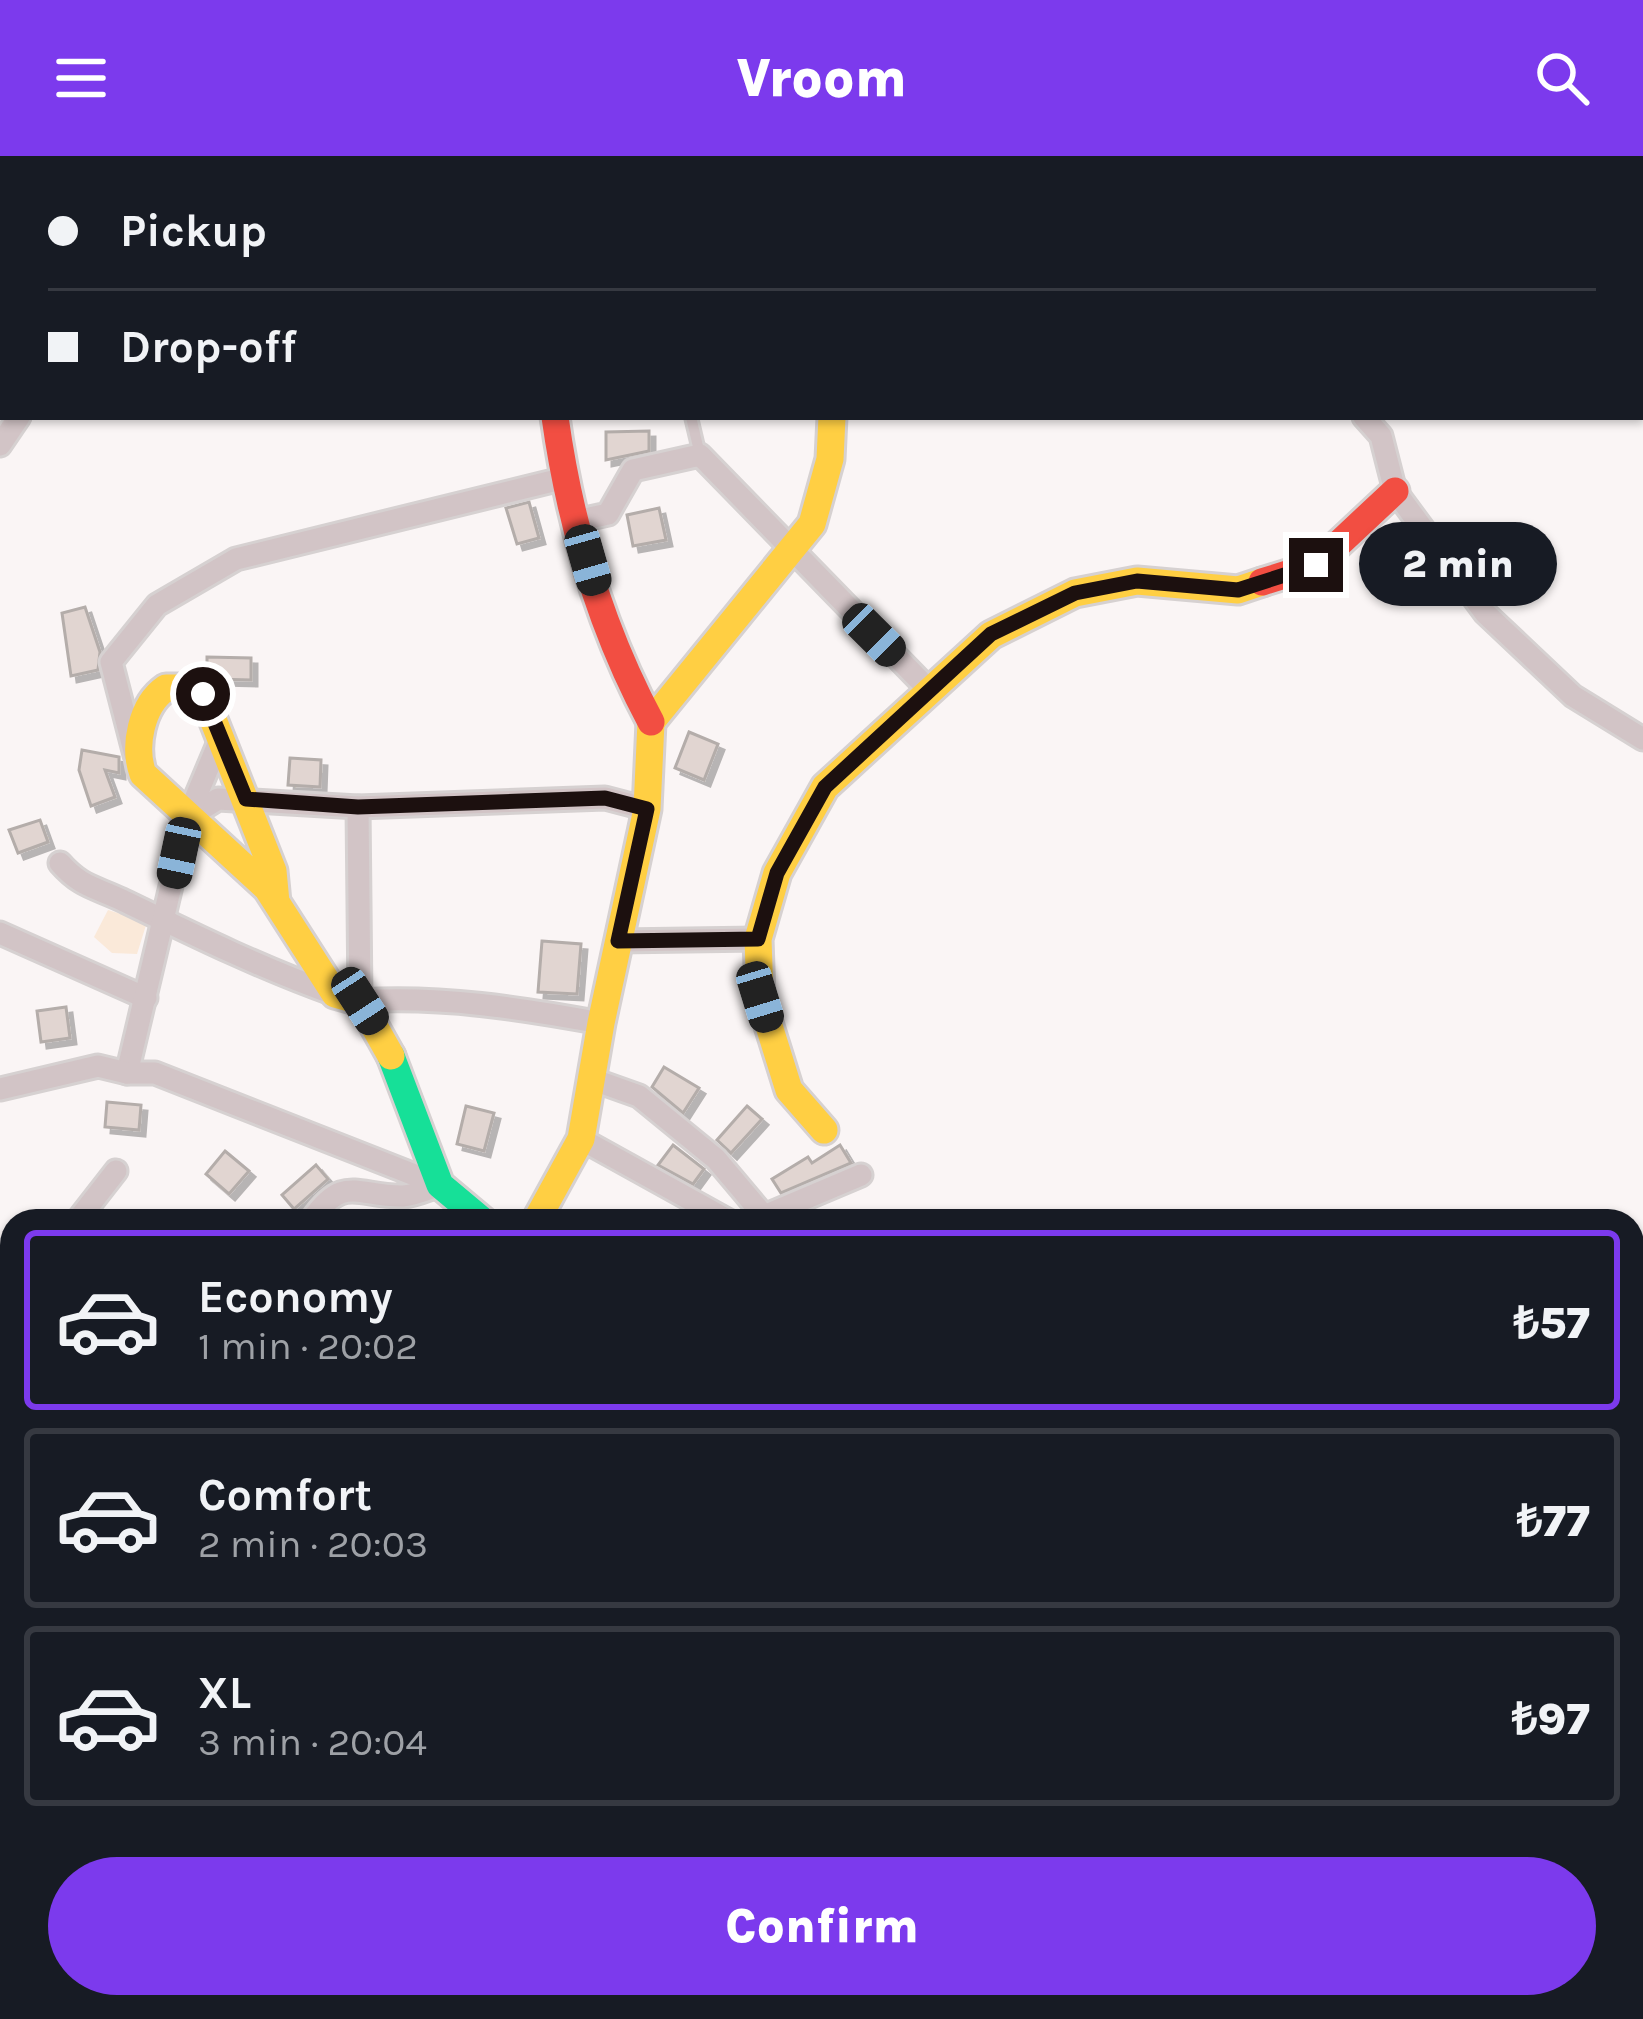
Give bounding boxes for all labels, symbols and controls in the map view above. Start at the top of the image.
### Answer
icon: menu [48,45,114,111]
icon: search [1529,45,1595,111]
text: Vroom [736,46,907,110]
text: Pickup [120,205,267,257]
text: Drop-off [120,321,297,373]
car [561,520,615,600]
callout: 2 min [1358,523,1556,607]
route end [1289,538,1343,592]
text: 2 min [1402,541,1514,587]
car [836,597,912,673]
route start [176,667,230,721]
car [154,814,204,892]
car [732,957,788,1037]
car [325,961,395,1041]
icon: car [54,1266,162,1374]
text: Economy [198,1271,393,1323]
text: ₺57 [1514,1297,1590,1349]
text: 1 min · 20:02 [198,1323,418,1369]
icon: car [54,1464,162,1572]
text: Comfort [198,1469,372,1521]
text: ₺77 [1517,1495,1590,1547]
text: 2 min · 20:03 [198,1521,428,1567]
icon: car [54,1662,162,1770]
text: XL [198,1667,251,1719]
text: ₺97 [1512,1693,1590,1745]
text: 3 min · 20:04 [198,1719,427,1765]
button: Confirm [48,1857,1596,1995]

